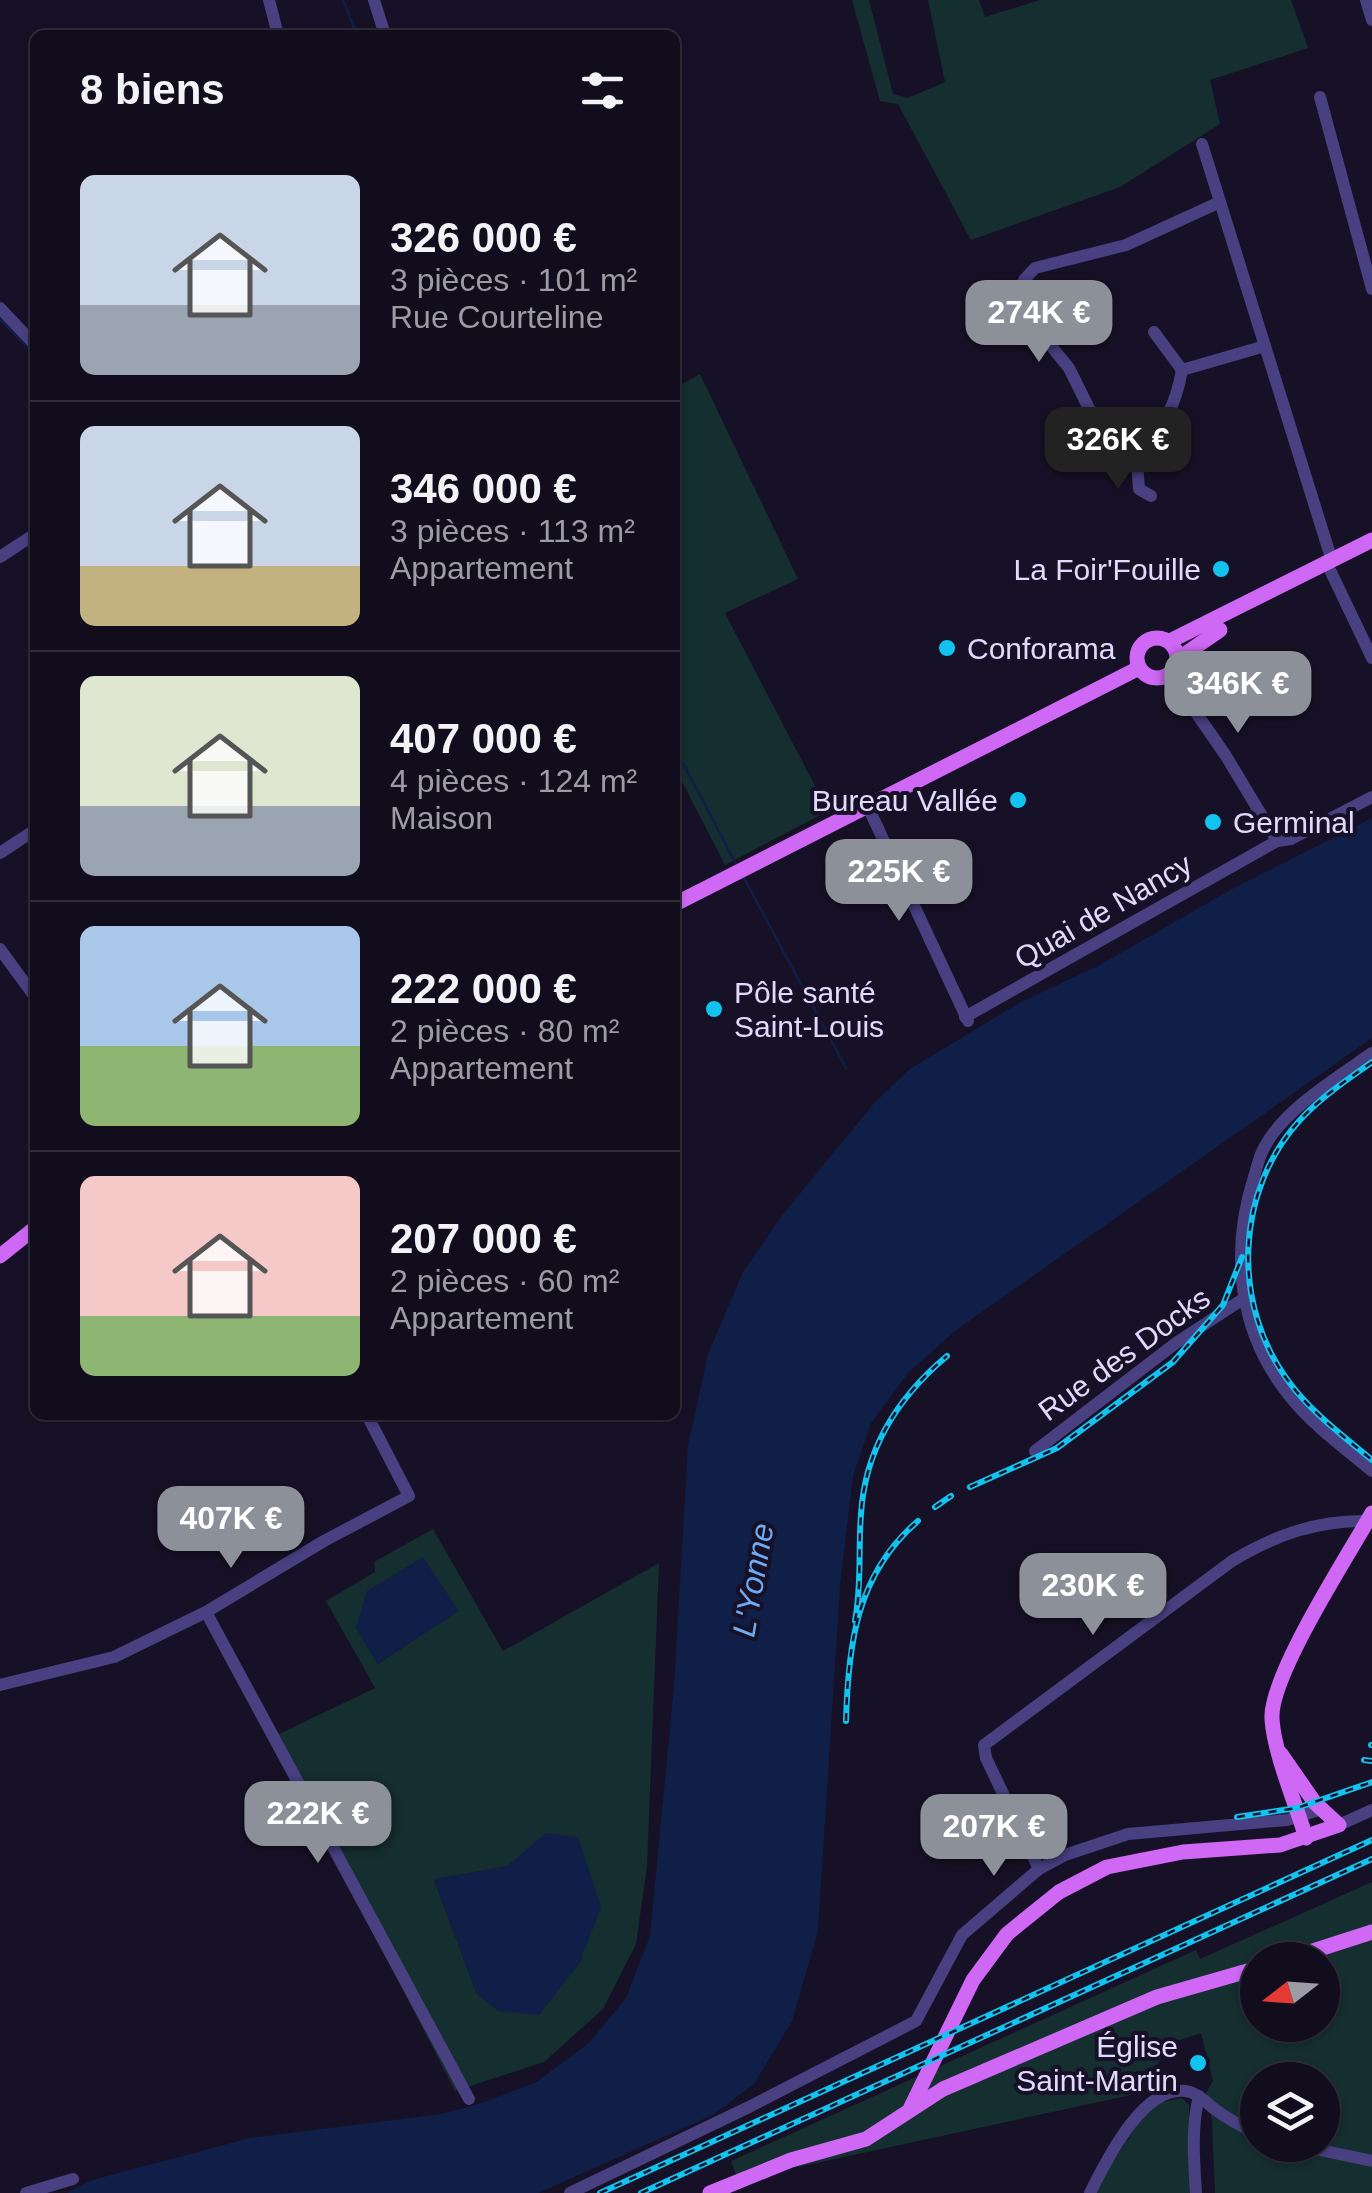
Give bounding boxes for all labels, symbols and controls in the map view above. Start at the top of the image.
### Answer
icon: filters [575,63,630,118]
text: 8 biens [80,66,225,113]
text: 326 000 € [390,214,577,261]
icon: home [160,215,280,335]
text: 3 pièces · 101 m² [390,262,637,298]
pin: 274K € [958,280,1120,365]
text: 274K € [987,294,1091,330]
text: Rue Courteline [390,299,603,335]
pin: 326K € [1037,407,1199,492]
text: 326K € [1066,421,1170,457]
text: 346 000 € [390,465,577,512]
icon: home [160,466,280,586]
text: 3 pièces · 113 m² [390,513,635,549]
text: Appartement [390,550,573,586]
place label: La Foir'Fouille [1014,553,1201,586]
marker: La Foir'Fouille [1210,558,1232,580]
place label: Conforama [967,632,1116,665]
marker: Conforama [936,637,958,659]
pin: 346K € [1157,651,1319,736]
text: 346K € [1186,665,1290,701]
text: 407 000 € [390,715,577,762]
icon: home [160,716,280,836]
text: 4 pièces · 124 m² [390,763,637,799]
place label: Bureau Vallée [812,784,998,817]
marker: Bureau Vallée [1007,789,1029,811]
text: Maison [390,800,493,836]
place label: Germinal [1233,806,1355,839]
marker: Germinal [1202,811,1224,833]
pin: 225K € [818,839,980,924]
street label: Quai de Nancy [1009,847,1197,975]
text: 225K € [847,853,951,889]
text: 222 000 € [390,965,577,1012]
icon: home [160,966,280,1086]
place label: Pôle santé Saint-Louis [734,976,884,1043]
marker: Pôle santé Saint-Louis [703,998,725,1020]
text: 2 pièces · 80 m² [390,1013,619,1049]
text: Appartement [390,1050,573,1086]
text: 207 000 € [390,1215,577,1262]
icon: home [160,1216,280,1336]
text: 2 pièces · 60 m² [390,1263,619,1299]
street label: Rue des Docks [1032,1281,1216,1427]
text: Appartement [390,1300,573,1336]
pin: 407K € [150,1486,312,1571]
text: 407K € [179,1500,283,1536]
water label: L'Yonne [725,1520,781,1640]
pin: 230K € [1012,1553,1174,1638]
text: 230K € [1041,1567,1145,1603]
pin: 222K € [237,1781,399,1866]
pin: 207K € [913,1794,1075,1879]
text: 222K € [266,1795,370,1831]
text: 207K € [942,1808,1046,1844]
north arrow [1240,1942,1340,2042]
map controls [1240,1942,1340,2162]
place label: Église Saint-Martin [1016,2030,1178,2097]
marker: Église Saint-Martin [1187,2052,1209,2074]
button: layers [1240,2062,1340,2162]

